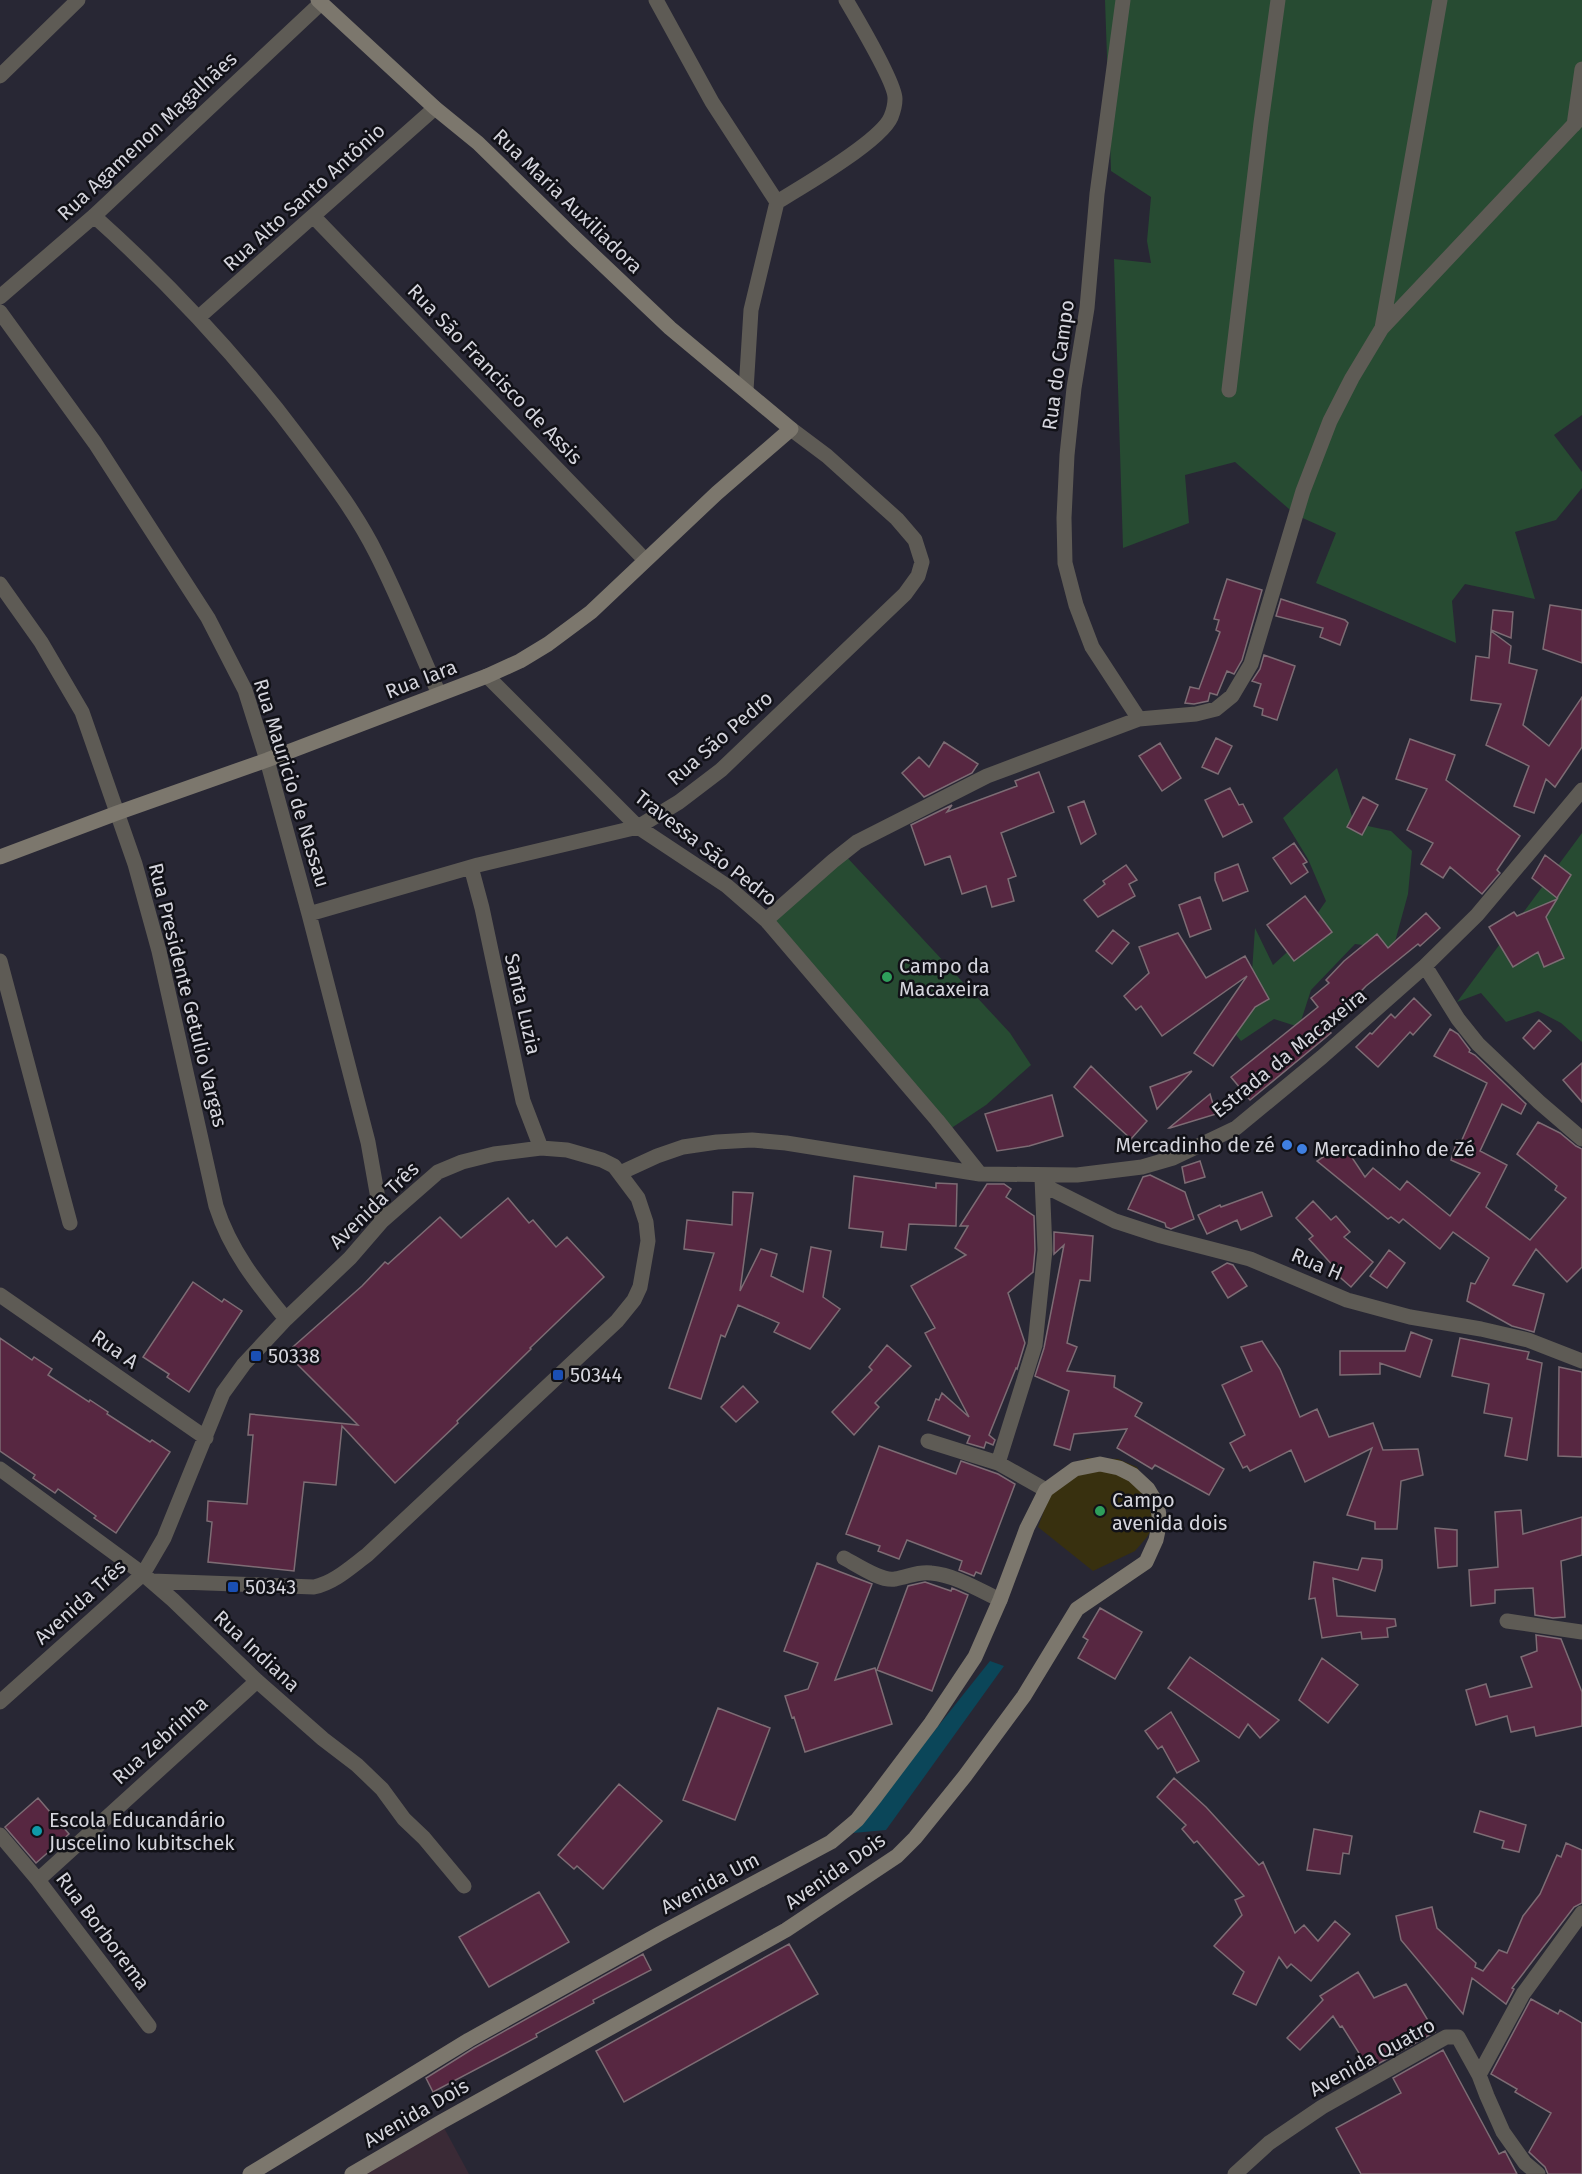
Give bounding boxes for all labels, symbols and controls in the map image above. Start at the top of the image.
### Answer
street label: Rua Agamenon Magalhães [52,47,242,225]
street label: Rua Alto Santo Antônio [218,118,390,276]
street label: Rua Maria Auxiliadora [488,124,648,278]
street label: Rua São Francisco de Assis [403,279,587,469]
street label: Rua do Campo [1037,298,1079,432]
street label: Rua Iara [382,654,460,704]
street label: Rua Mauricio de Nassau [249,676,335,890]
street label: Rua São Pedro [663,686,777,790]
street label: Travessa São Pedro [630,785,782,911]
street label: Rua Presidente Getulio Vargas [144,860,232,1130]
street label: Santa Luzia [500,951,546,1057]
place label: Campo da Macaxeira [899,954,990,1001]
marker: Campo da Macaxeira [880,970,894,984]
street label: Estrada da Macaxeira [1207,983,1371,1123]
place label: Mercadinho de zé [1116,1133,1275,1157]
place label: Mercadinho de Zé [1314,1137,1475,1161]
marker: Mercadinho de zé [1280,1138,1294,1152]
marker: Mercadinho de Zé [1295,1142,1309,1156]
street label: Avenida Três [324,1157,424,1253]
street label: Rua H [1288,1242,1346,1286]
street label: Rua A [87,1324,143,1374]
place label: 50338 [268,1344,320,1368]
marker: 50338 [249,1349,263,1363]
place label: 50344 [570,1363,622,1387]
marker: 50344 [551,1368,565,1382]
place label: Campo avenida dois [1112,1488,1227,1535]
marker: Campo avenida dois [1093,1504,1107,1518]
street label: Avenida Três [29,1555,131,1649]
place label: 50343 [245,1575,296,1599]
marker: 50343 [226,1580,240,1594]
street label: Rua Indiana [209,1605,305,1697]
street label: Rua Zebrinha [107,1691,213,1789]
place label: Escola Educandário Juscelino kubitschek [49,1808,235,1855]
marker: Escola Educandário Juscelino kubitschek [30,1824,44,1838]
street label: Avenida Dois [780,1828,890,1914]
street label: Avenida Um [657,1847,763,1919]
street label: Rua Borborema [51,1867,155,1995]
street label: Avenida Quatro [1305,2013,1439,2101]
street label: Avenida Dois [359,2073,473,2153]

